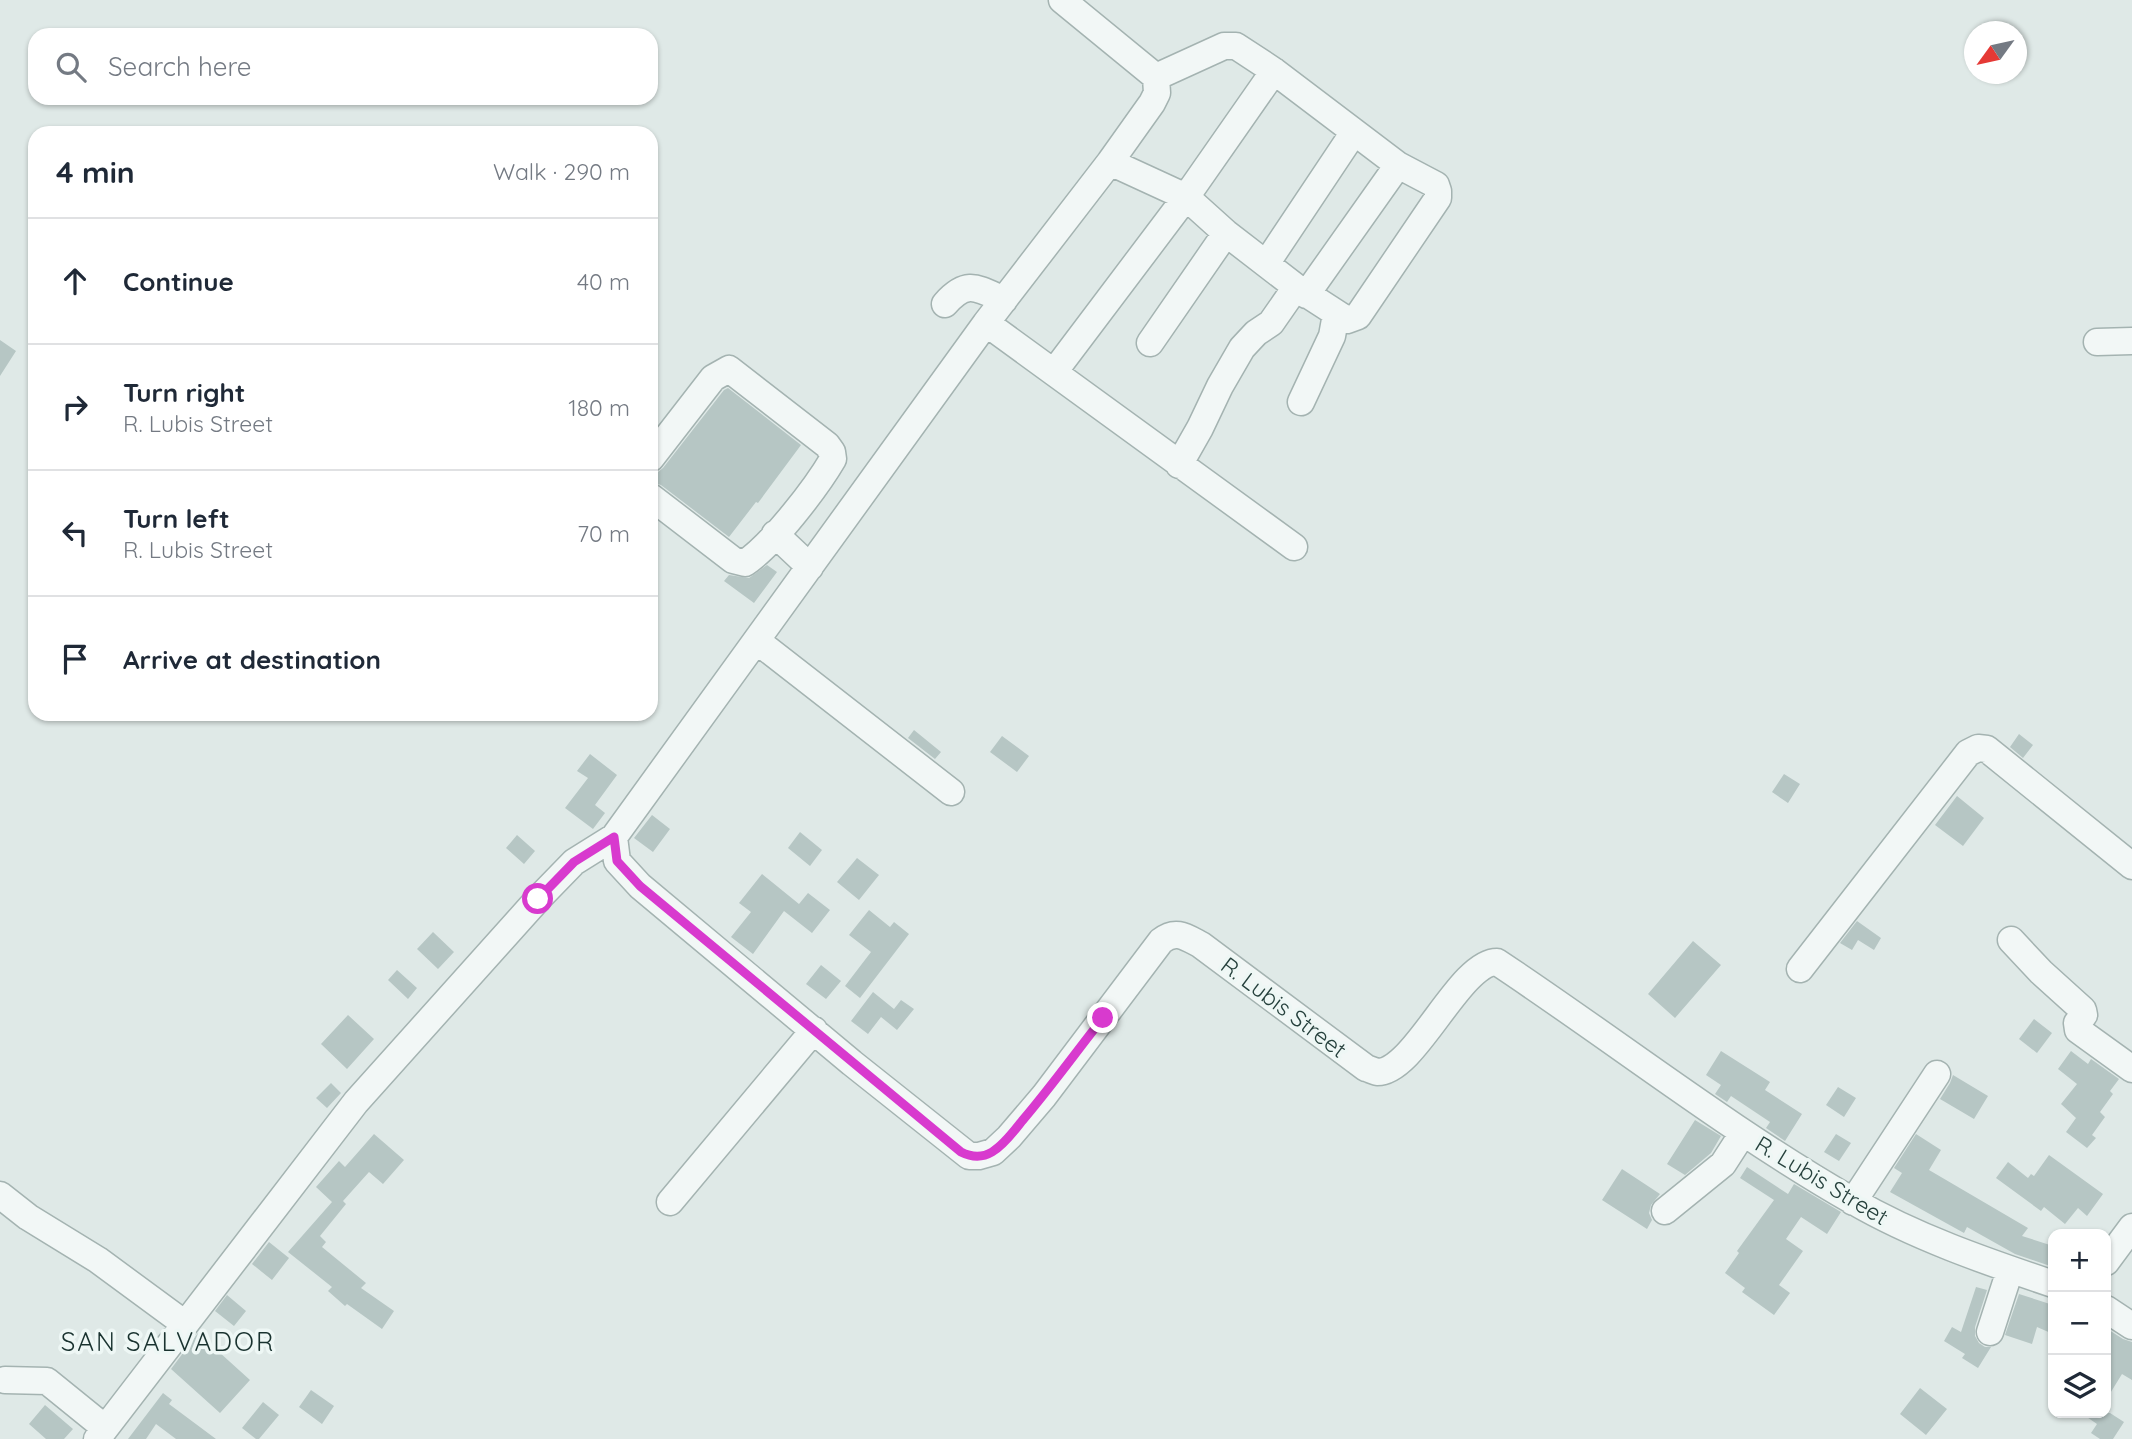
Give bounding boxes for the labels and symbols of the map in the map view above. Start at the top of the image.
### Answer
north arrow [1964,21,2027,84]
route start [522,883,553,914]
street label: R. Lubis Street [1215,950,1353,1064]
route end [1087,1002,1118,1033]
street label: R. Lubis Street [1750,1129,1894,1231]
district label: SAN SALVADOR [61,1325,275,1358]

